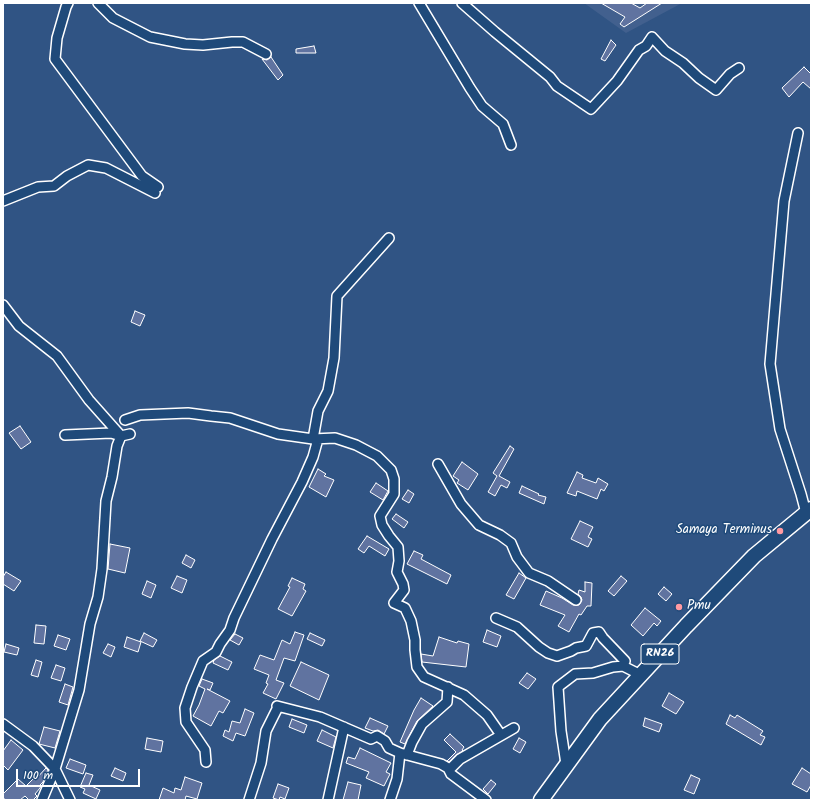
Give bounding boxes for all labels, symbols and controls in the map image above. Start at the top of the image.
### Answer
place label: Samaya Terminus [676,523,772,539]
marker: Samaya Terminus [775,526,785,536]
place label: Pmu [687,599,711,615]
marker: Pmu [674,602,684,612]
road number: RN26 [641,644,679,664]
scale bar [18,761,142,787]
text: 100 m [23,766,53,785]

